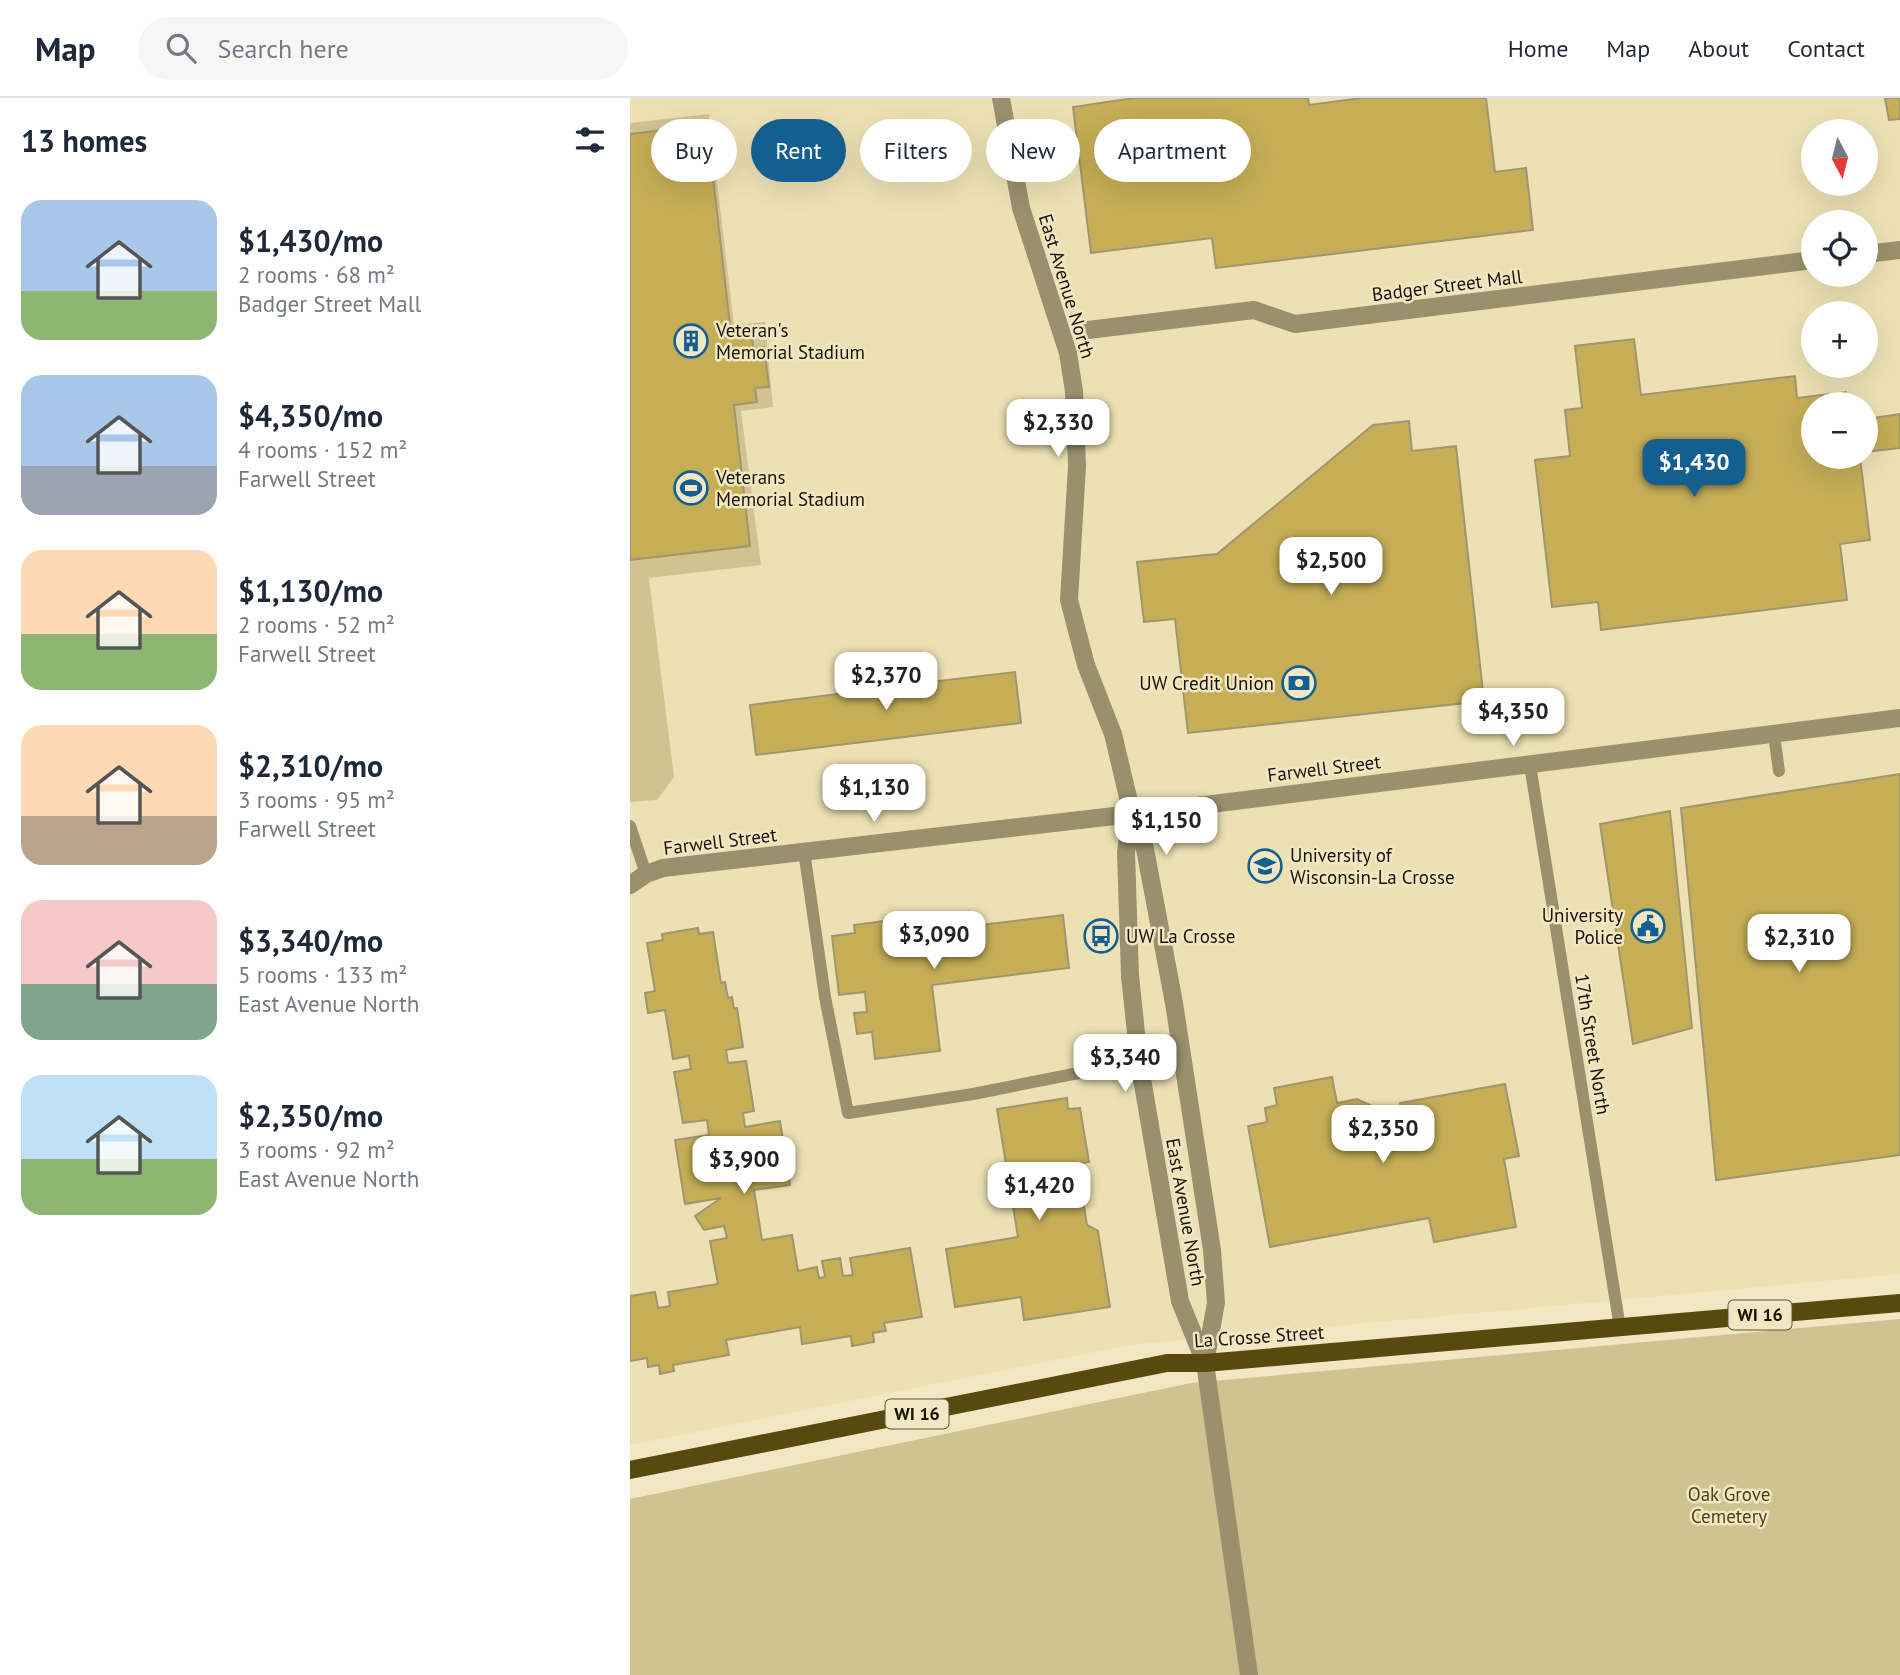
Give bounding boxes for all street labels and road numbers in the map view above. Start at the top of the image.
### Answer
street label: East Avenue North [1034,211,1100,361]
street label: Badger Street Mall [1370,264,1524,306]
street label: Farwell Street [1266,749,1382,787]
street label: Farwell Street [662,822,778,860]
street label: 17th Street North [1570,972,1616,1116]
street label: East Avenue North [1161,1136,1211,1288]
road number: WI 16 [1728,1300,1792,1330]
street label: La Crosse Street [1193,1319,1325,1353]
road number: WI 16 [886,1400,948,1428]

